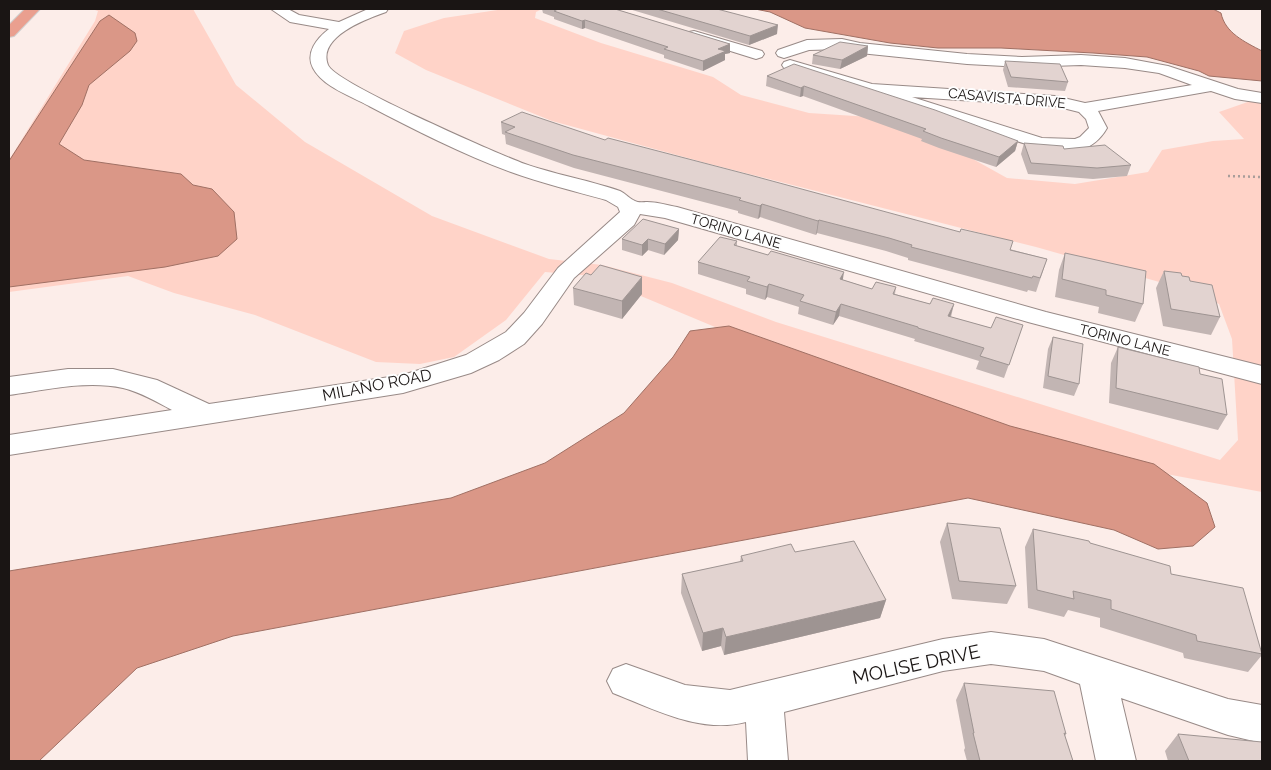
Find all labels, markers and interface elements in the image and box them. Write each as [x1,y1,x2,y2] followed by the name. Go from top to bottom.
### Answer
[948,85,1066,111] street label: CASAVISTA DRIVE
[689,210,783,252] street label: TORINO LANE
[1078,321,1172,359] street label: TORINO LANE
[321,365,433,405] street label: MILANO ROAD
[850,640,982,688] street label: MOLISE DRIVE

